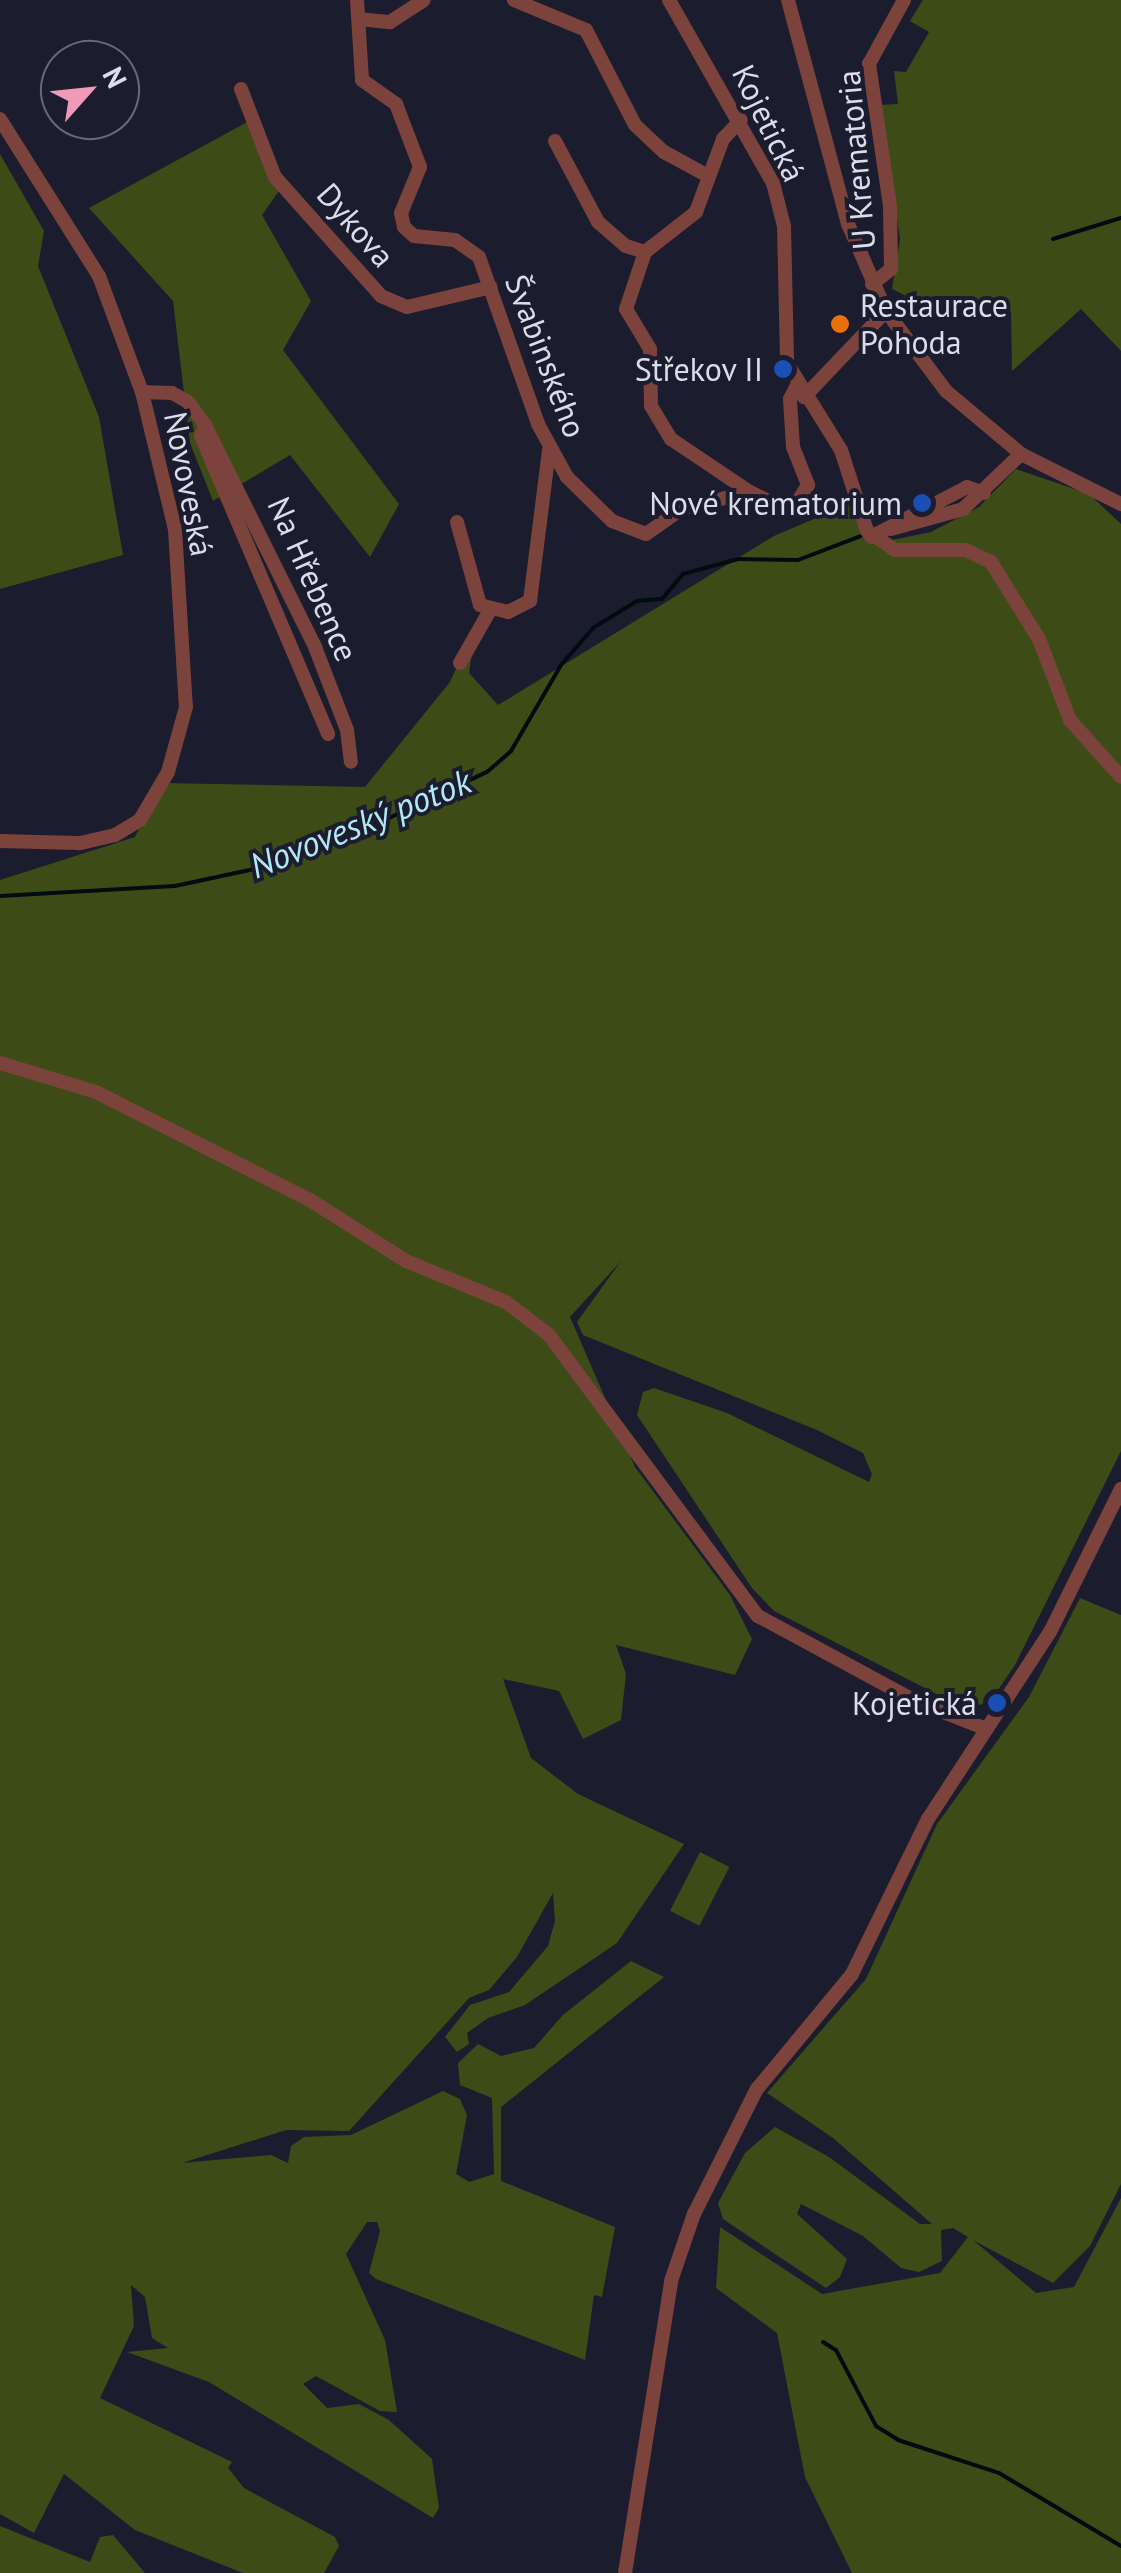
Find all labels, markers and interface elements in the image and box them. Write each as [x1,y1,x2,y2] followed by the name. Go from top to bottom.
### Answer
[40,40,140,140] north arrow
[724,58,814,188] street label: Kojetická
[95,60,136,94] text: N
[829,69,883,251] street label: U Krematoria
[309,175,403,275] street label: Dykova
[497,269,595,443] street label: Švabinského
[860,287,1008,362] place label: Restaurace Pohoda
[829,313,851,335] marker: Restaurace Pohoda
[634,350,763,388] place label: Střekov II
[772,358,794,380] marker: Střekov II
[156,409,222,559] street label: Novoveská
[649,484,902,522] place label: Nové krematorium
[260,491,366,667] street label: Na Hřebence
[911,492,933,514] marker: Nové krematorium
[243,759,477,887] water label: Novoveský potok
[852,1684,977,1722] place label: Kojetická
[986,1692,1008,1714] marker: Kojetická

